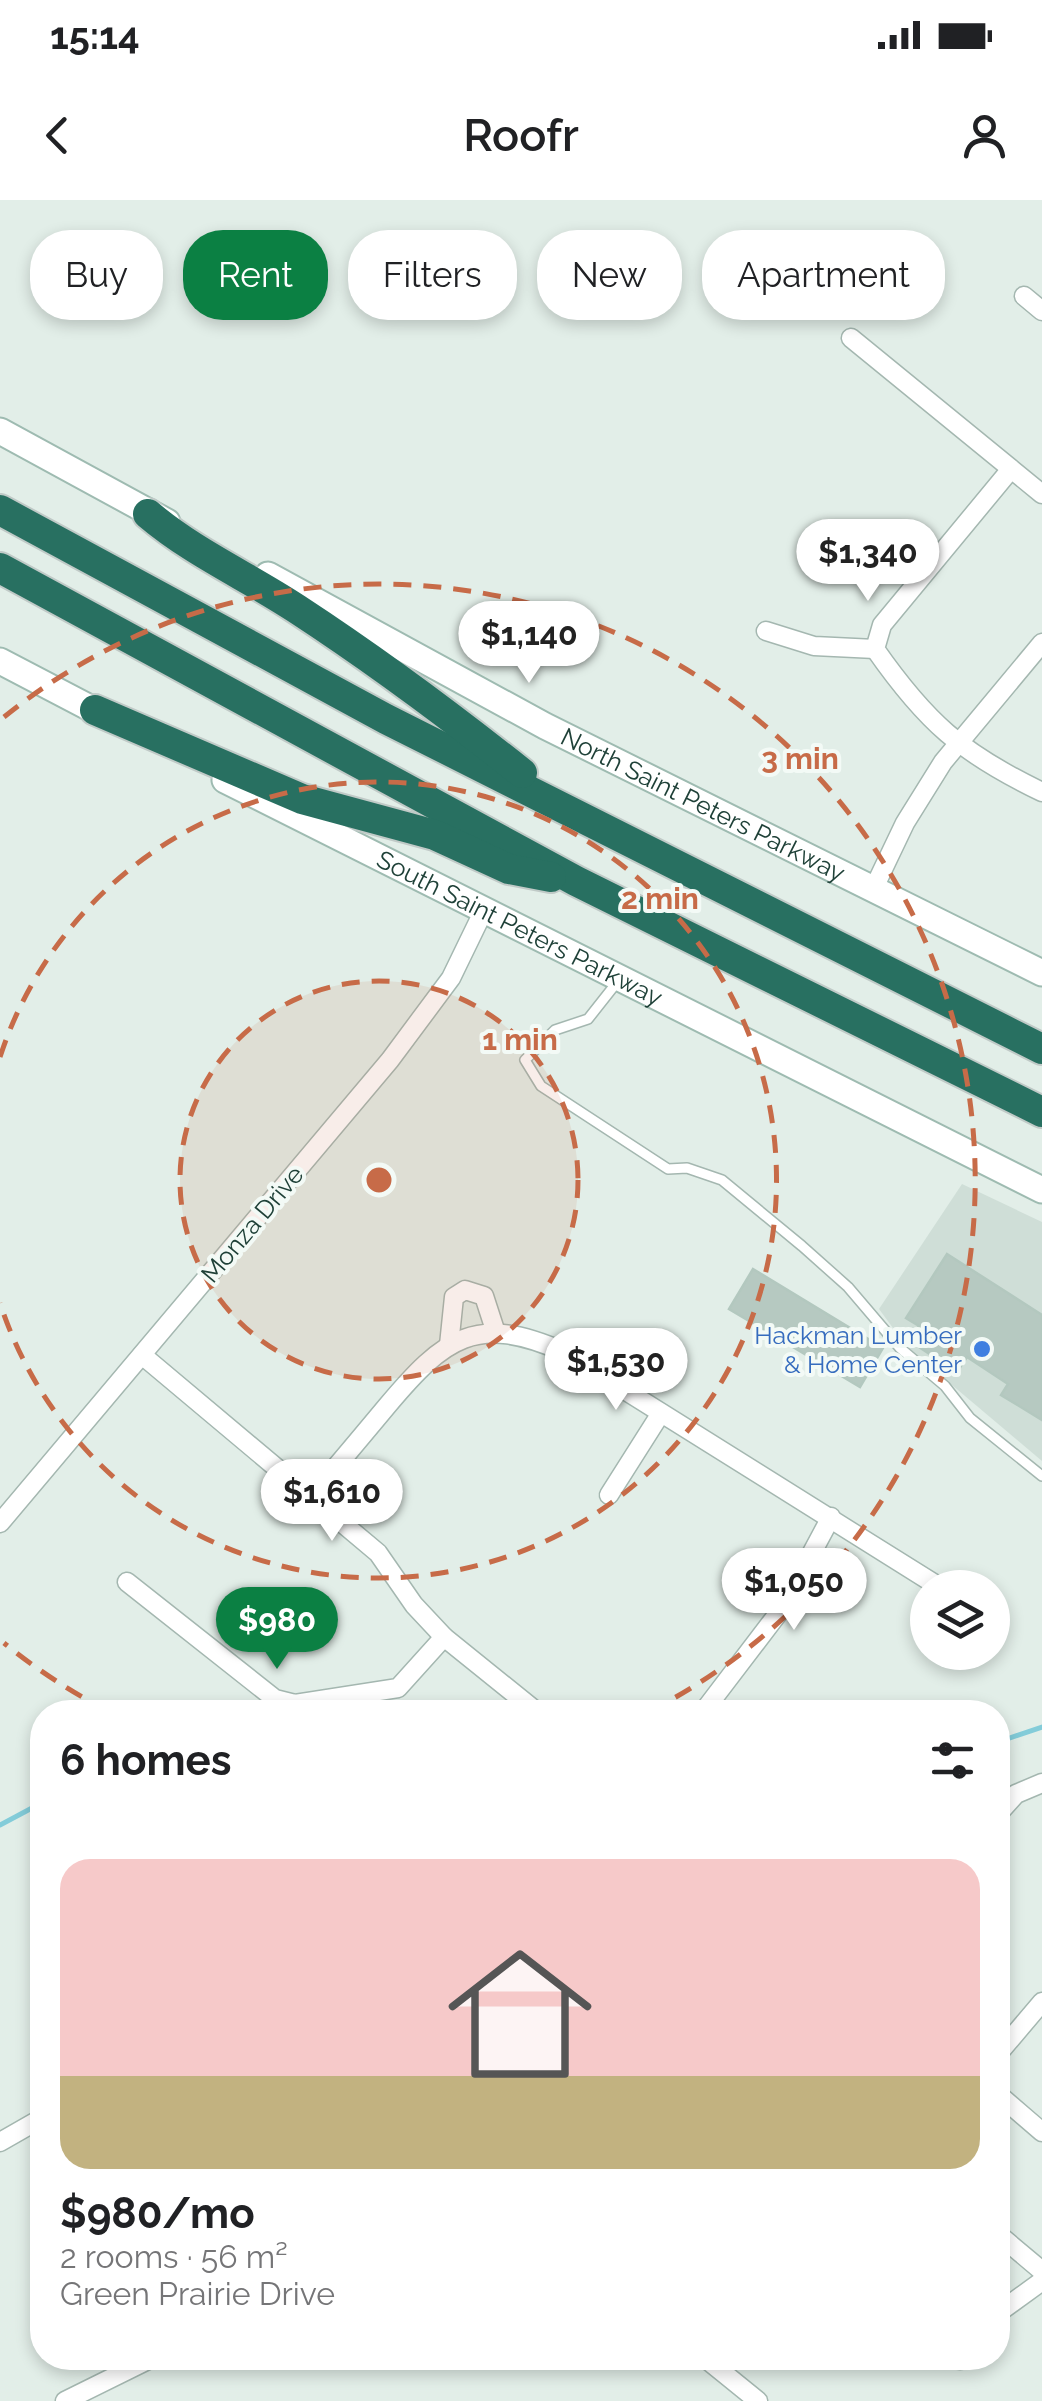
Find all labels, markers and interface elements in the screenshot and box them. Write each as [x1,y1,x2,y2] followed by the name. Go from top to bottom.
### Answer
[50,13,140,58] text: 15:14
[30,108,85,163] icon: back
[957,108,1012,163] icon: person
[463,109,579,162] text: Roofr
[30,230,163,320] chip: Buy
[183,230,328,320] chip: Rent
[348,230,517,320] chip: Filters
[537,230,682,320] chip: New
[702,230,945,320] chip: Apartment
[787,519,949,604] pin: $1,340
[818,533,918,570] text: $1,340
[448,601,610,686] pin: $1,140
[480,615,578,652] text: $1,140
[556,721,851,888] street label: North Saint Peters Parkway
[761,741,839,776] text: 3 min
[372,844,668,1012] street label: South Saint Peters Parkway
[621,881,699,916] text: 2 min
[482,1022,558,1057] text: 1 min
[195,1160,309,1288] street label: Monza Drive
[361,1162,397,1198] centre of rings
[754,1320,962,1379] place label: Hackman Lumber & Home Center
[535,1328,697,1413] pin: $1,530
[971,1338,993,1360] marker: Hackman Lumber & Home Center
[567,1342,665,1379] text: $1,530
[251,1459,413,1544] pin: $1,610
[283,1473,381,1510] text: $1,610
[713,1548,875,1633] pin: $1,050
[744,1562,844,1599] text: $1,050
[910,1570,1010,1670] map controls
[910,1570,1010,1670] button: layers
[218,1587,336,1672] pin: $980
[238,1601,316,1638] text: $980
[925,1733,980,1788] icon: filters
[60,1736,231,1785] text: 6 homes
[430,1924,610,2104] icon: home
[60,2189,255,2238] text: $980/mo
[60,2238,288,2275] text: 2 rooms · 56 m²
[60,2275,335,2312] text: Green Prairie Drive

